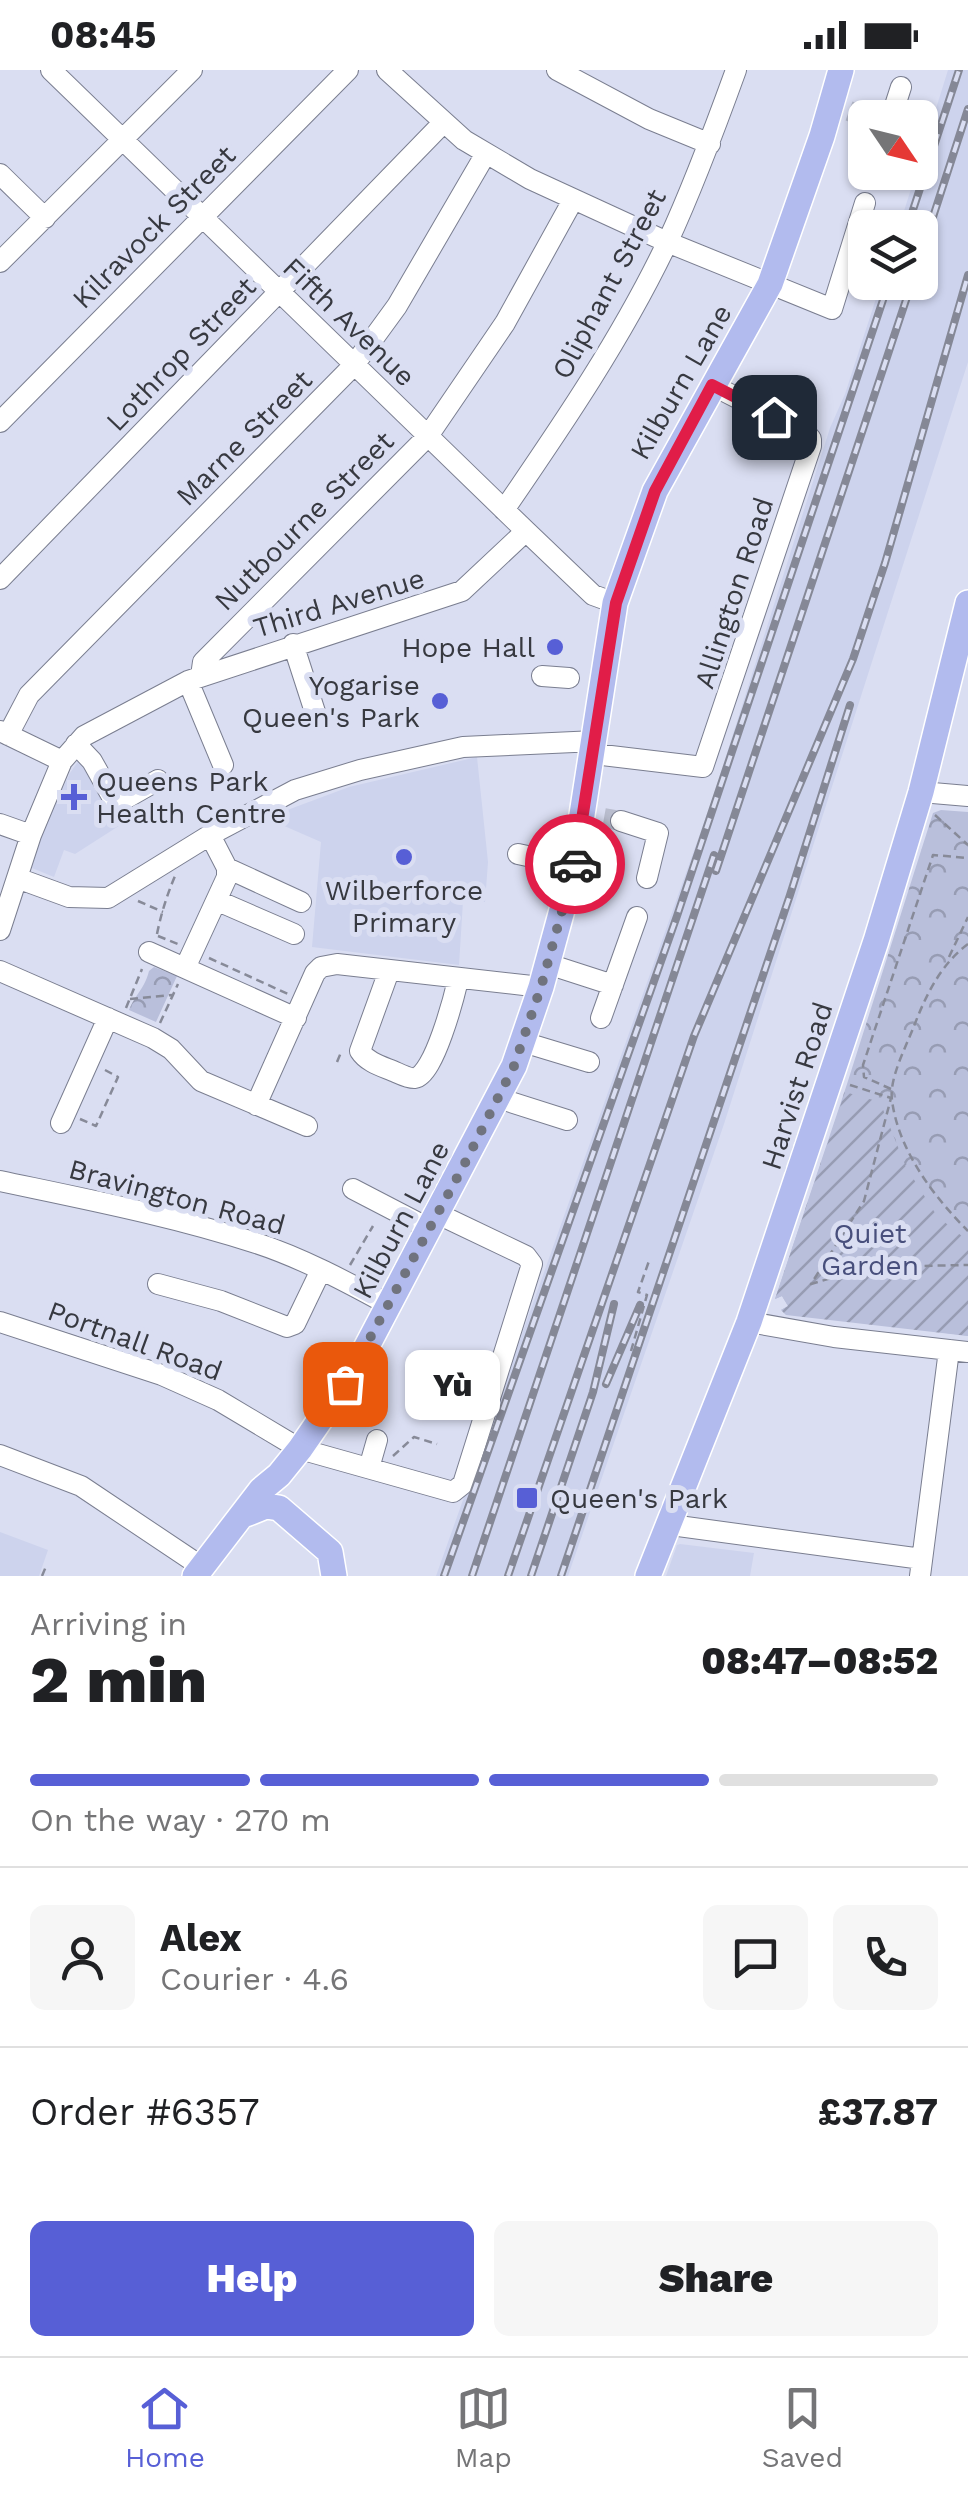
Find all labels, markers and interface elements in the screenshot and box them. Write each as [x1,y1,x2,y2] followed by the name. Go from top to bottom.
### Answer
[50,13,156,57] text: 08:45
[848,100,938,190] north arrow
[848,100,938,300] map controls
[66,138,243,315] street label: Kilravock Street
[545,183,673,385] street label: Oliphant Street
[848,210,938,300] button: layers
[276,251,422,393] street label: Fifth Avenue
[99,270,263,438] street label: Lothrop Street
[623,299,739,465] street label: Kilburn Lane
[169,363,319,513] street label: Marne Street
[732,375,817,460] pin
[747,390,802,445] icon: home
[208,424,401,617] street label: Nutbourne Street
[688,493,780,693] street label: Allington Road
[249,561,429,645] street label: Third Avenue
[401,631,535,664] place label: Hope Hall
[544,636,566,658] marker: Hope Hall
[242,669,420,734] place label: Yogarise Queen's Park
[429,690,451,712] marker: Yogarise Queen's Park
[96,765,286,830] place label: Queens Park Health Centre
[61,784,87,810] marker: Queens Park Health Centre
[525,814,625,914] courier
[548,837,603,892] icon: car
[393,846,415,868] marker: Wilberforce Primary
[325,874,483,939] place label: Wilberforce Primary
[754,998,840,1174] street label: Harvist Road
[346,1136,456,1304] street label: Kilburn Lane
[65,1152,289,1242] street label: Bravington Road
[821,1217,919,1282] park label: Quiet Garden
[43,1294,227,1388] street label: Portnall Road
[303,1342,388,1427] pin
[405,1349,500,1419] callout: Yù
[318,1357,373,1412] icon: bag
[433,1366,472,1404] text: Yù
[550,1482,728,1515] place label: Queen's Park
[514,1485,540,1511] marker: Queen's Park
[30,1605,187,1643] text: Arriving in
[701,1639,938,1683] text: 08:47–08:52
[30,1642,207,1718] text: 2 min
[30,1801,331,1839] text: On the way · 270 m
[30,1905,135,2010] button: person
[703,1905,808,2010] button: chat
[833,1905,938,2010] button: phone
[160,1916,242,1960] text: Alex
[160,1960,349,1998] text: Courier · 4.6
[30,2090,259,2134] text: Order #6357
[818,2090,938,2134] text: £37.87
[30,2221,474,2336] button: Help
[494,2221,938,2336] button: Share
[125,2381,205,2474] tab: Home
[455,2381,512,2474] tab: Map
[762,2381,843,2474] tab: Saved

